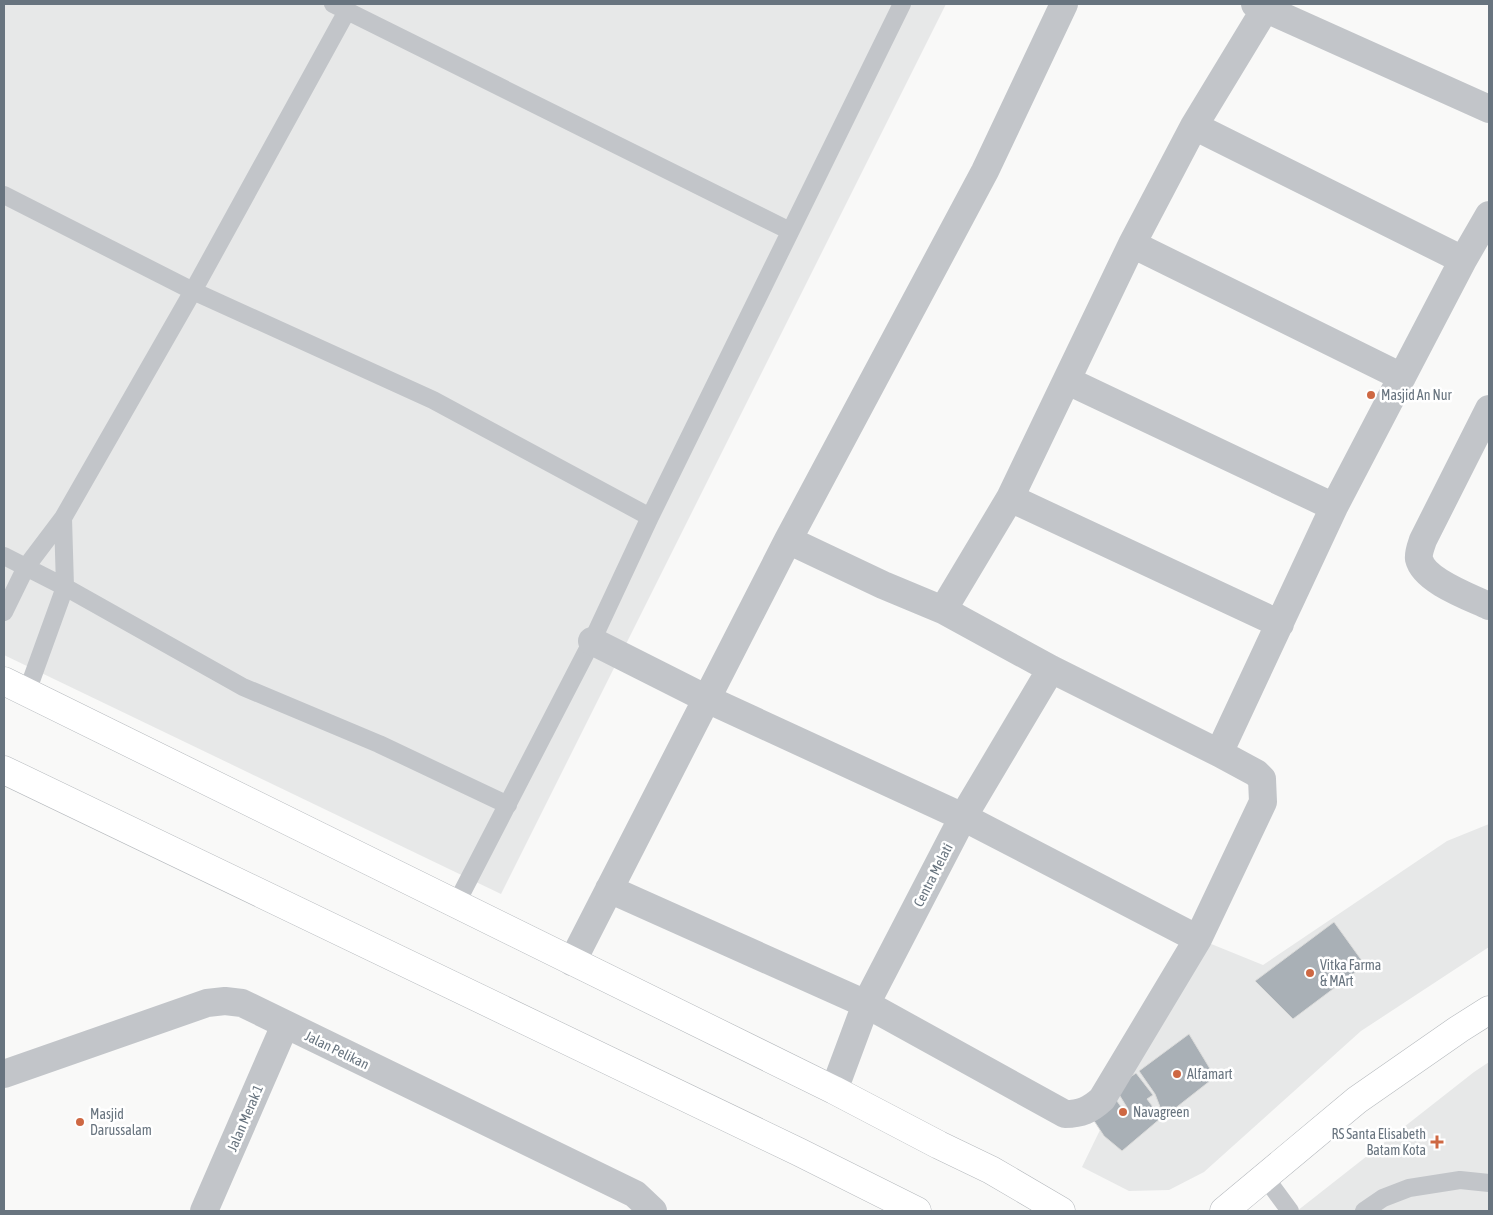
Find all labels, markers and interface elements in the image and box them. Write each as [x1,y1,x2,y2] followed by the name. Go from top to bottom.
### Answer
[1381,387,1452,403] place label: Masjid An Nur
[1365,389,1377,401] marker: Masjid An Nur
[910,841,956,909] street label: Centra Melati
[1320,957,1381,989] place label: Vitka Farma & MArt
[1304,967,1316,979] marker: Vitka Farma & MArt
[302,1028,372,1072] street label: Jalan Pelikan
[1187,1066,1233,1082] place label: Alfamart
[1171,1068,1183,1080] marker: Alfamart
[224,1082,266,1154] street label: Jalan Merak 1
[1133,1104,1190,1120] place label: Navagreen
[90,1106,152,1138] place label: Masjid Darussalam
[1117,1106,1129,1118] marker: Navagreen
[74,1116,86,1128] marker: Masjid Darussalam
[1331,1126,1426,1158] place label: RS Santa Elisabeth Batam Kota
[1430,1135,1444,1149] marker: RS Santa Elisabeth Batam Kota

